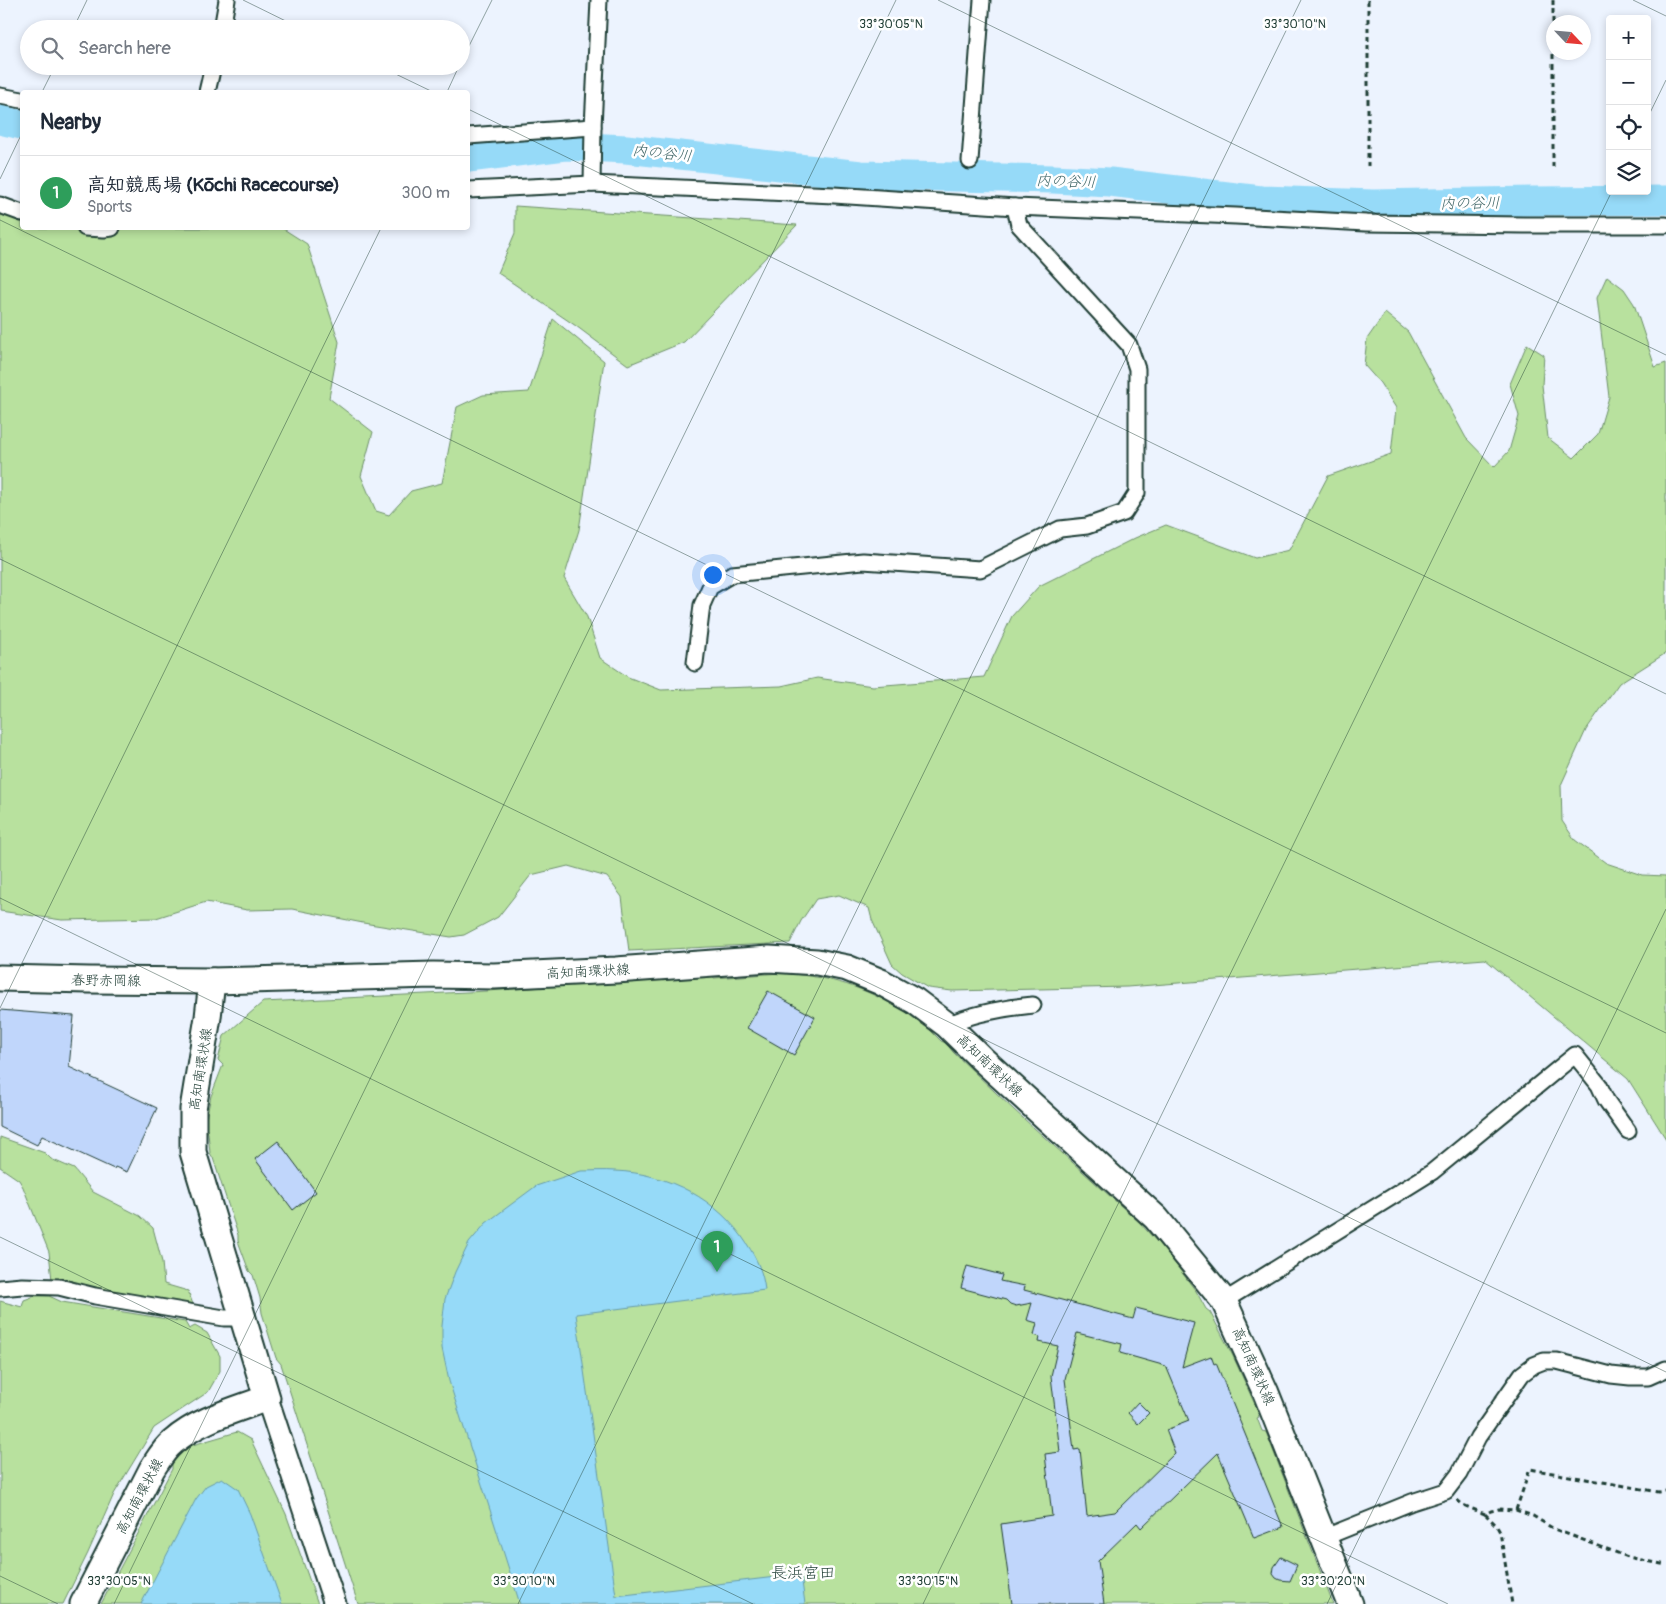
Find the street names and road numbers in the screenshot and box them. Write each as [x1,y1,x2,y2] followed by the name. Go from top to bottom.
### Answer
[546,961,630,982] street label: 高知南環状線
[71,971,141,990] street label: 春野赤岡線
[186,1026,215,1112] street label: 高知南環状線
[953,1031,1026,1100] street label: 高知南環状線
[1229,1324,1278,1408] street label: 高知南環状線
[112,1455,167,1537] street label: 高知南環状線

